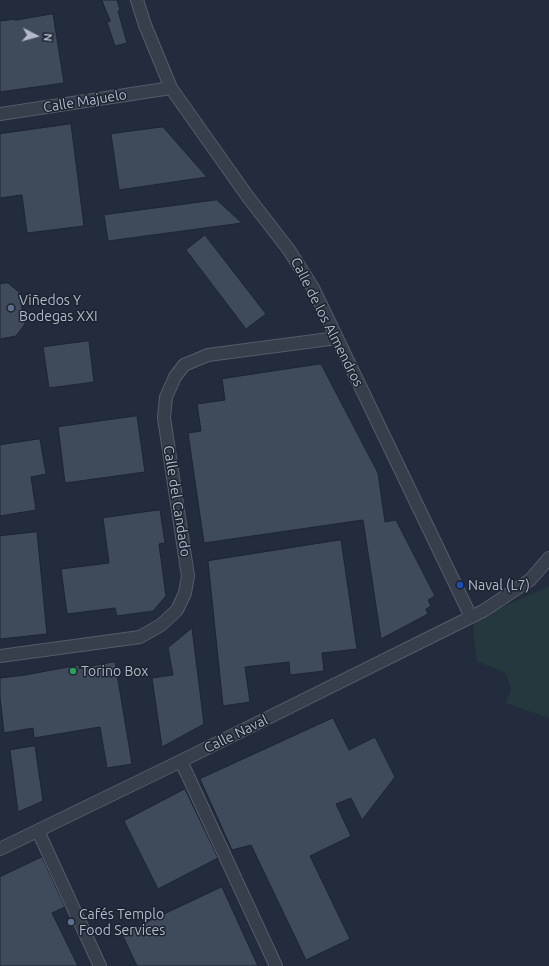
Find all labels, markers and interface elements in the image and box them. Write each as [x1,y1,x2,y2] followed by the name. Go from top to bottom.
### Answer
[16,16,56,56] north arrow
[42,33,54,42] text: N
[42,86,128,116] street label: Calle Majuelo
[287,255,367,389] street label: Calle de los Almendros
[19,292,98,324] place label: Viñedos Y Bodegas XXI
[6,303,16,313] marker: Viñedos Y Bodegas XXI
[160,444,194,558] street label: Calle del Candado
[468,577,530,593] place label: Naval (L7)
[455,580,465,590] marker: Naval (L7)
[81,663,148,679] place label: Torino Box
[68,666,78,676] marker: Torino Box
[201,711,271,757] street label: Calle Naval
[79,906,165,938] place label: Cafés Templo Food Services
[66,917,76,927] marker: Cafés Templo Food Services

